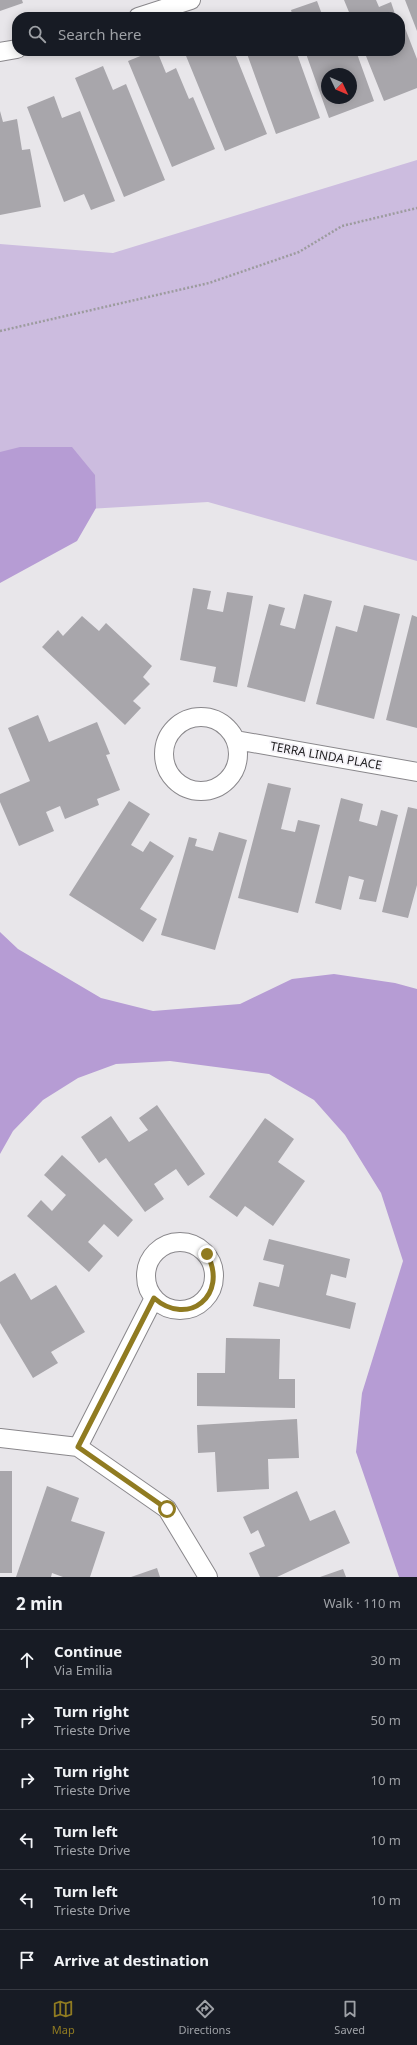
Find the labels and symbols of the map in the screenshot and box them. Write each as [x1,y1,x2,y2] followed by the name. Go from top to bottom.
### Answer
[321,68,357,104] north arrow
[269,737,383,774] street label: TERRA LINDA PLACE
[198,1245,216,1263] route end
[158,1500,176,1518] route start

